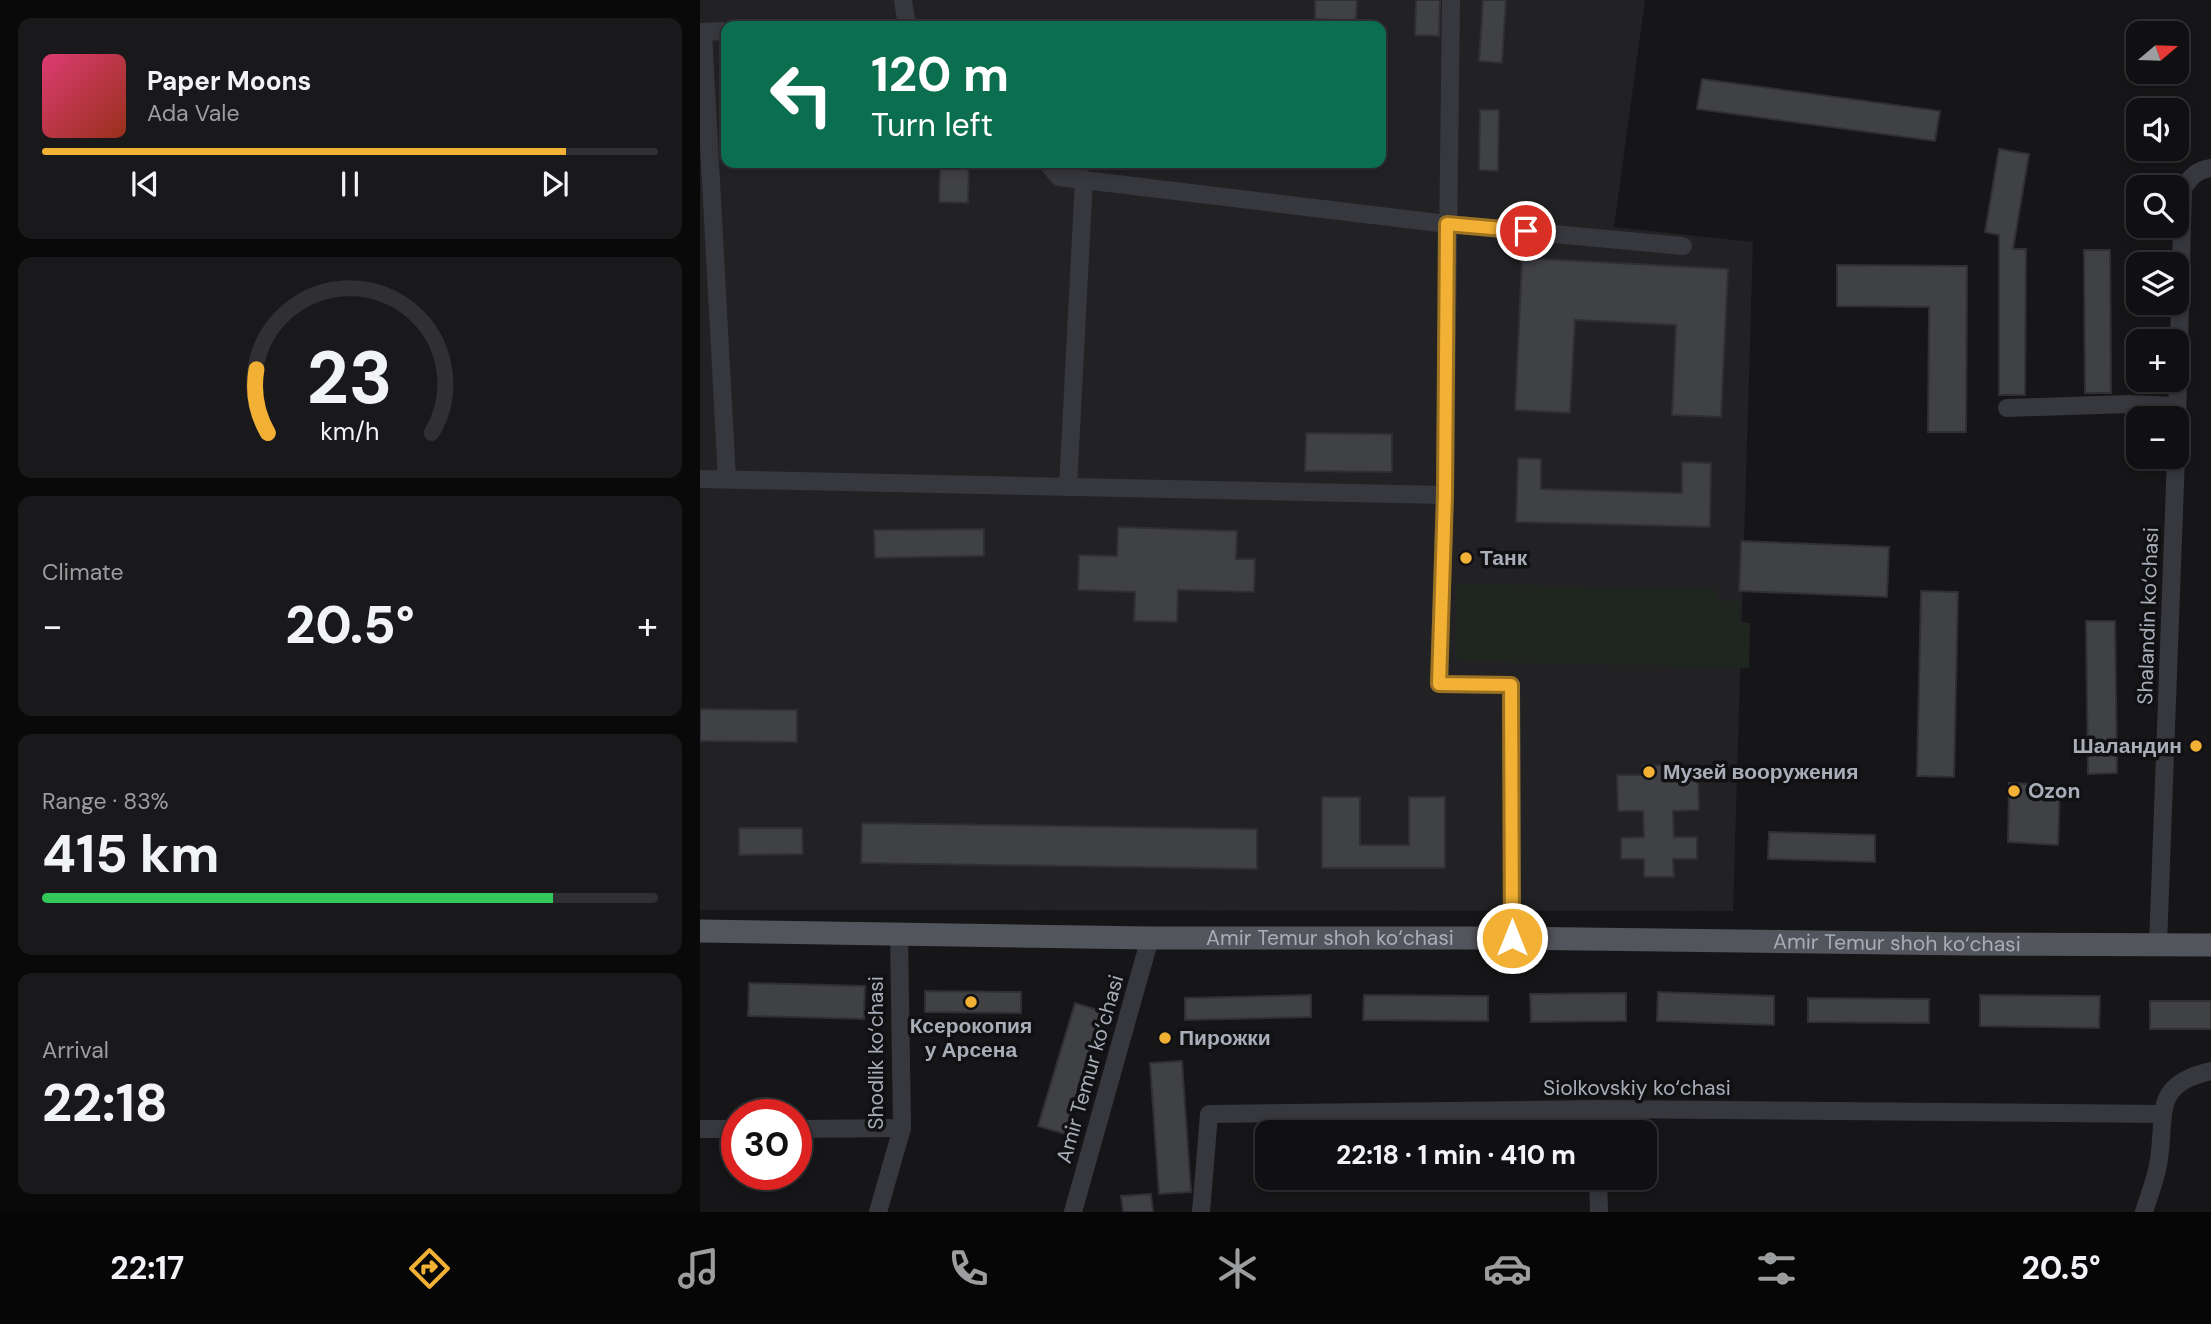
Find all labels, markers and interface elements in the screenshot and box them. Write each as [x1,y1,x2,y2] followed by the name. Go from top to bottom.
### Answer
[2126,21,2189,84] north arrow
[2126,21,2189,469] map controls
[871,42,1009,106] text: 120 m
[756,49,847,140] icon: left
[147,64,311,98] text: Paper Moons
[147,98,240,128] text: Ada Vale
[2126,98,2189,161] button: sound
[871,104,993,146] text: Turn left
[126,165,164,203] icon: previous
[331,165,369,203] icon: pause
[536,165,574,203] icon: next
[2126,175,2189,238] button: search
[1496,201,1556,261] pin
[1507,212,1545,250] icon: arrive
[2126,252,2189,315] button: layers
[2126,329,2189,392] button: +
[307,332,393,427] text: 23
[2126,406,2189,469] button: −
[320,415,380,448] text: km/h
[2131,527,2165,705] street label: Shalandin ko‘chasi
[1480,544,1528,572] place label: Танк
[1458,550,1474,566] marker: Танк
[42,557,124,587] text: Climate
[285,591,415,659] text: 20.5°
[42,601,63,651] text: −
[637,601,658,651] text: +
[2073,732,2182,760] place label: Шаландин
[2188,738,2204,754] marker: Шаландин
[1663,758,1859,786] place label: Музей вооружения
[1641,764,1657,780] marker: Музей вооружения
[2028,777,2081,805] place label: Ozon
[2006,783,2022,799] marker: Ozon
[42,786,169,816] text: Range · 83%
[42,820,219,888] text: 415 km
[1475,901,1549,975] position arrow
[1206,924,1454,952] street label: Amir Temur shoh ko‘chasi
[1773,927,2021,958] street label: Amir Temur shoh ko‘chasi
[1050,972,1130,1166] street label: Amir Temur ko‘chasi
[862,976,890,1130] street label: Shodlik ko‘chasi
[963,994,979,1010] marker: Ксерокопия у Арсена
[910,1012,1032,1064] place label: Ксерокопия у Арсена
[1179,1024,1271,1052] place label: Пирожки
[1157,1030,1173,1046] marker: Пирожки
[42,1035,109,1065] text: Arrival
[42,1069,168,1137] text: 22:18
[1543,1074,1731,1102] street label: Siolkovskiy ko‘chasi
[721,1099,812,1190] speed limit sign: 30
[1336,1138,1576,1172] text: 22:18 · 1 min · 410 m
[405,1244,454,1293] icon: directions
[674,1244,723,1293] icon: music
[944,1244,993,1293] icon: phone
[1213,1244,1262,1293] icon: climate
[1483,1244,1532,1293] icon: car
[1752,1244,1801,1293] icon: filters
[110,1247,184,1289] text: 22:17
[2022,1247,2101,1289] text: 20.5°

